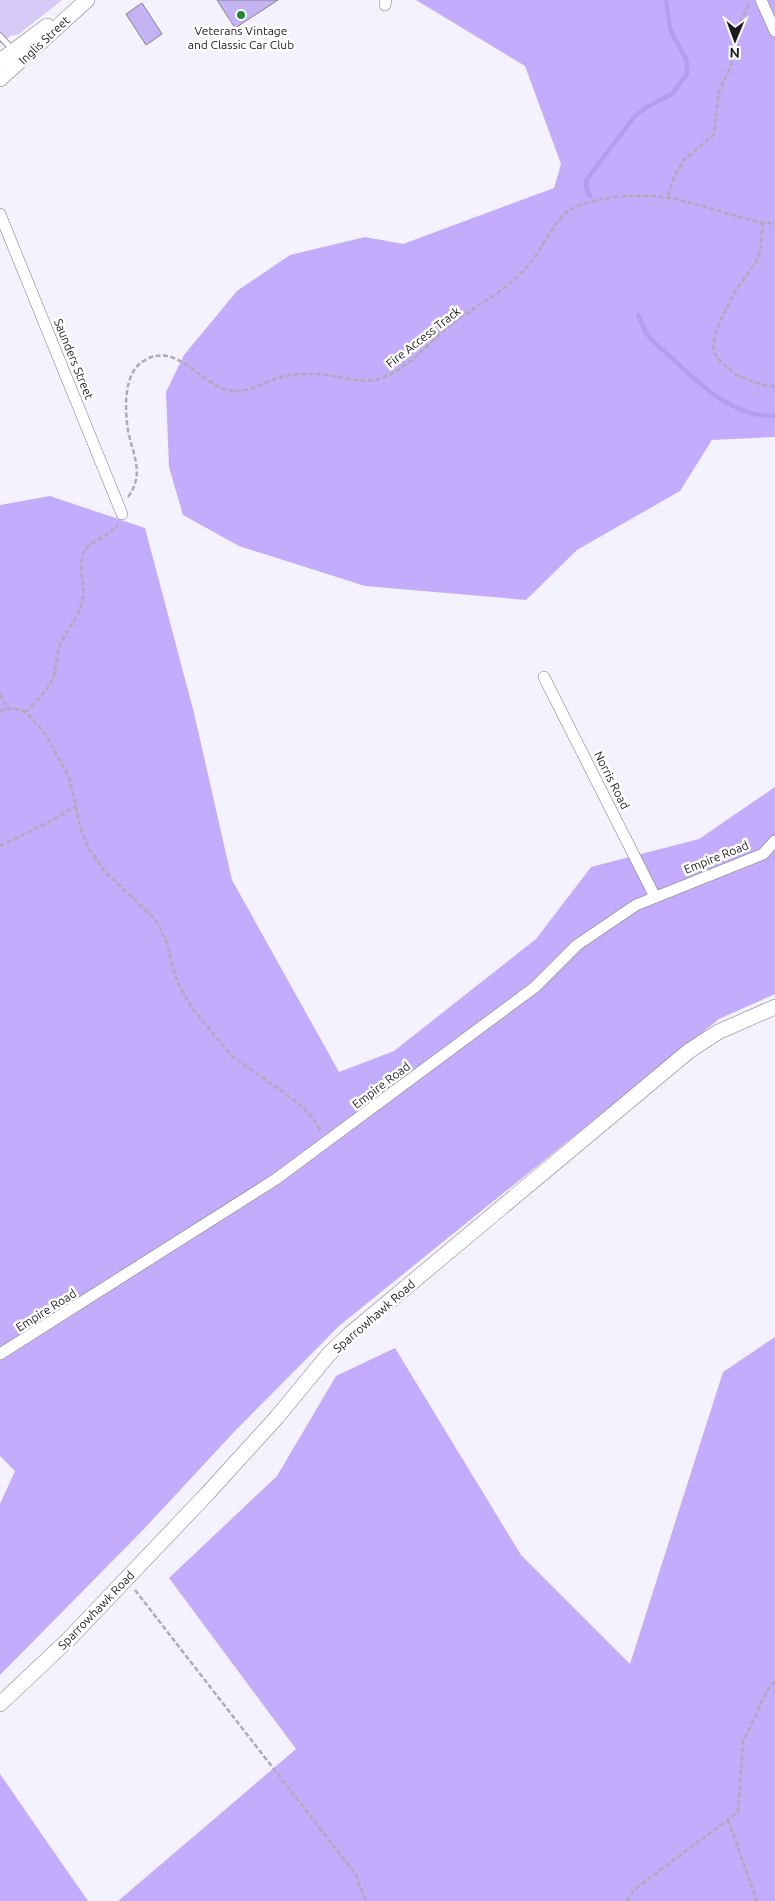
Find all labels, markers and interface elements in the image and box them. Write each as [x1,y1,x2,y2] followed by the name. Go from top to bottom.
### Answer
[235,9,247,21] marker: Veterans Vintage and Classic Car Club
[16,13,72,67] street label: Inglis Street
[710,15,760,65] north arrow
[188,24,294,51] place label: Veterans Vintage and Classic Car Club
[729,45,740,61] text: N
[383,304,463,370] street label: Fire Access Track
[52,317,96,401] street label: Saunders Street
[592,749,632,811] street label: Norris Road
[682,838,750,876] street label: Empire Road
[350,1059,412,1111] street label: Empire Road
[331,1277,417,1355] street label: Sparrowhawk Road
[13,1286,79,1334] street label: Empire Road
[55,1568,137,1652] street label: Sparrowhawk Road

